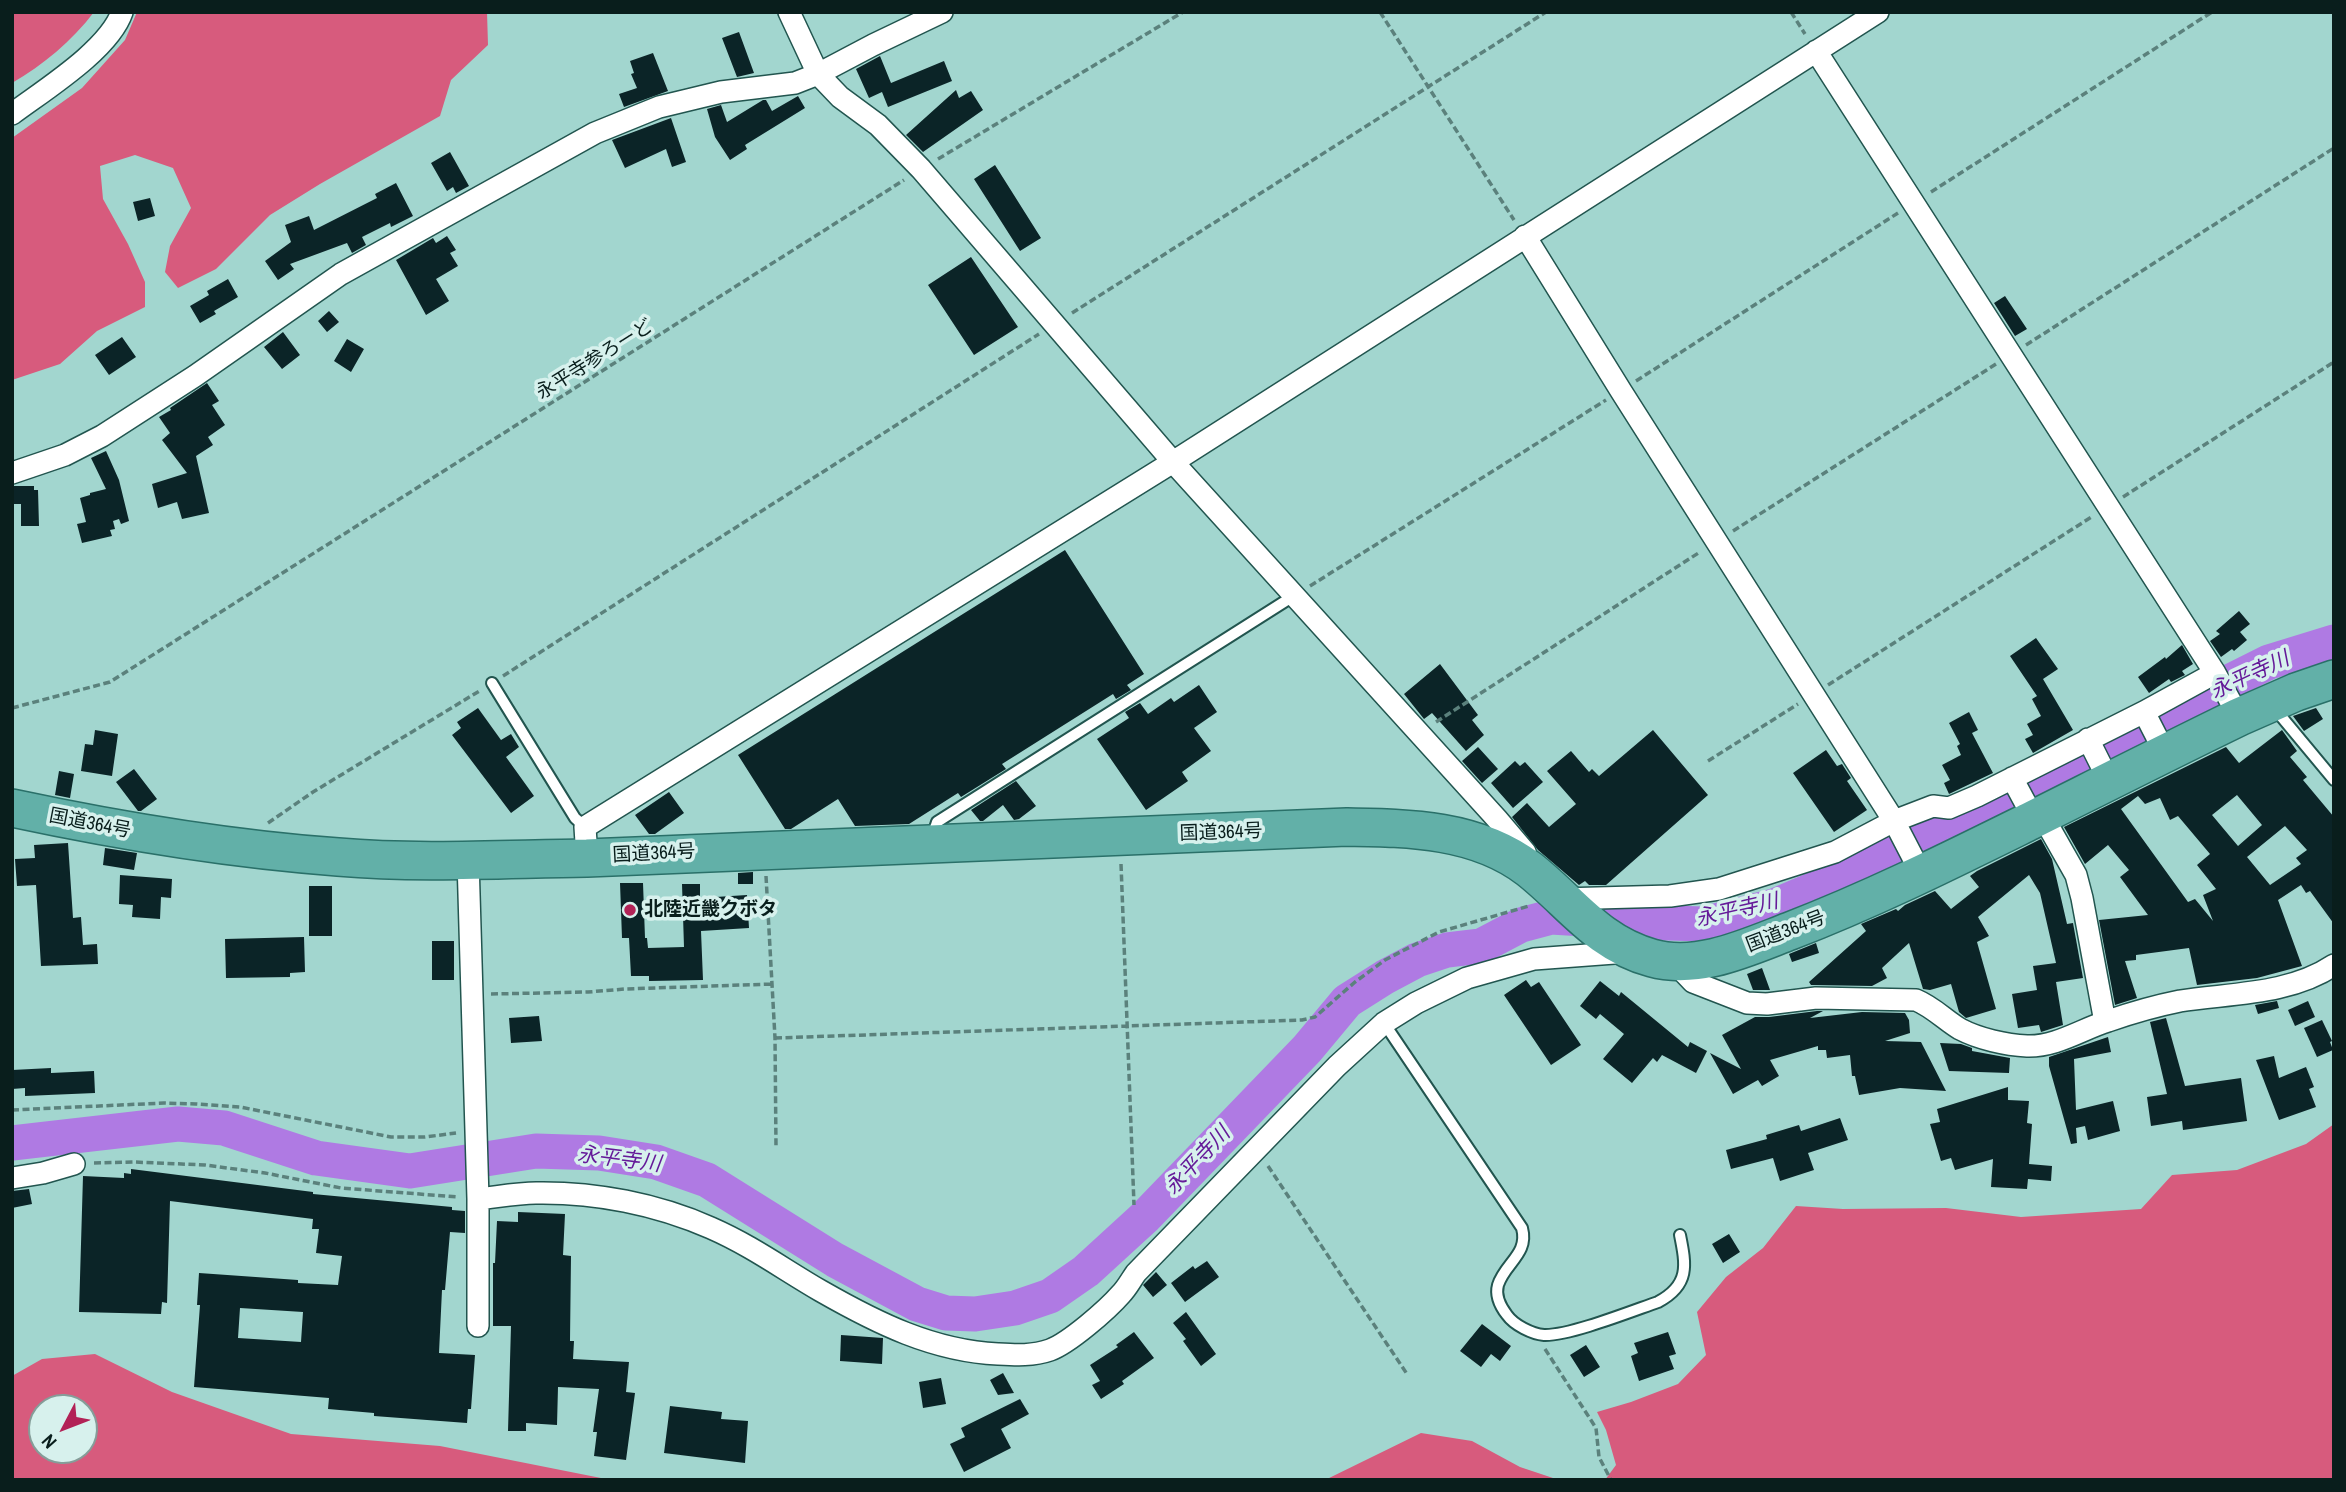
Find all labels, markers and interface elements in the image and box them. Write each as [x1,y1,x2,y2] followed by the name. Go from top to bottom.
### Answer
[533,315,657,405] street label: 永平寺参ろーど
[2207,647,2293,705] water label: 永平寺川
[47,805,133,843] street label: 国道364号
[1179,820,1263,846] street label: 国道364号
[612,840,696,868] street label: 国道364号
[1693,889,1781,933] water label: 永平寺川
[644,899,777,921] place label: 北陸近畿クボタ
[622,902,638,918] marker: 北陸近畿クボタ
[1743,906,1829,958] street label: 国道364号
[1160,1122,1236,1200] water label: 永平寺川
[576,1142,662,1178] water label: 永平寺川
[28,1394,98,1464] north arrow
[35,1429,62,1455] text: N

